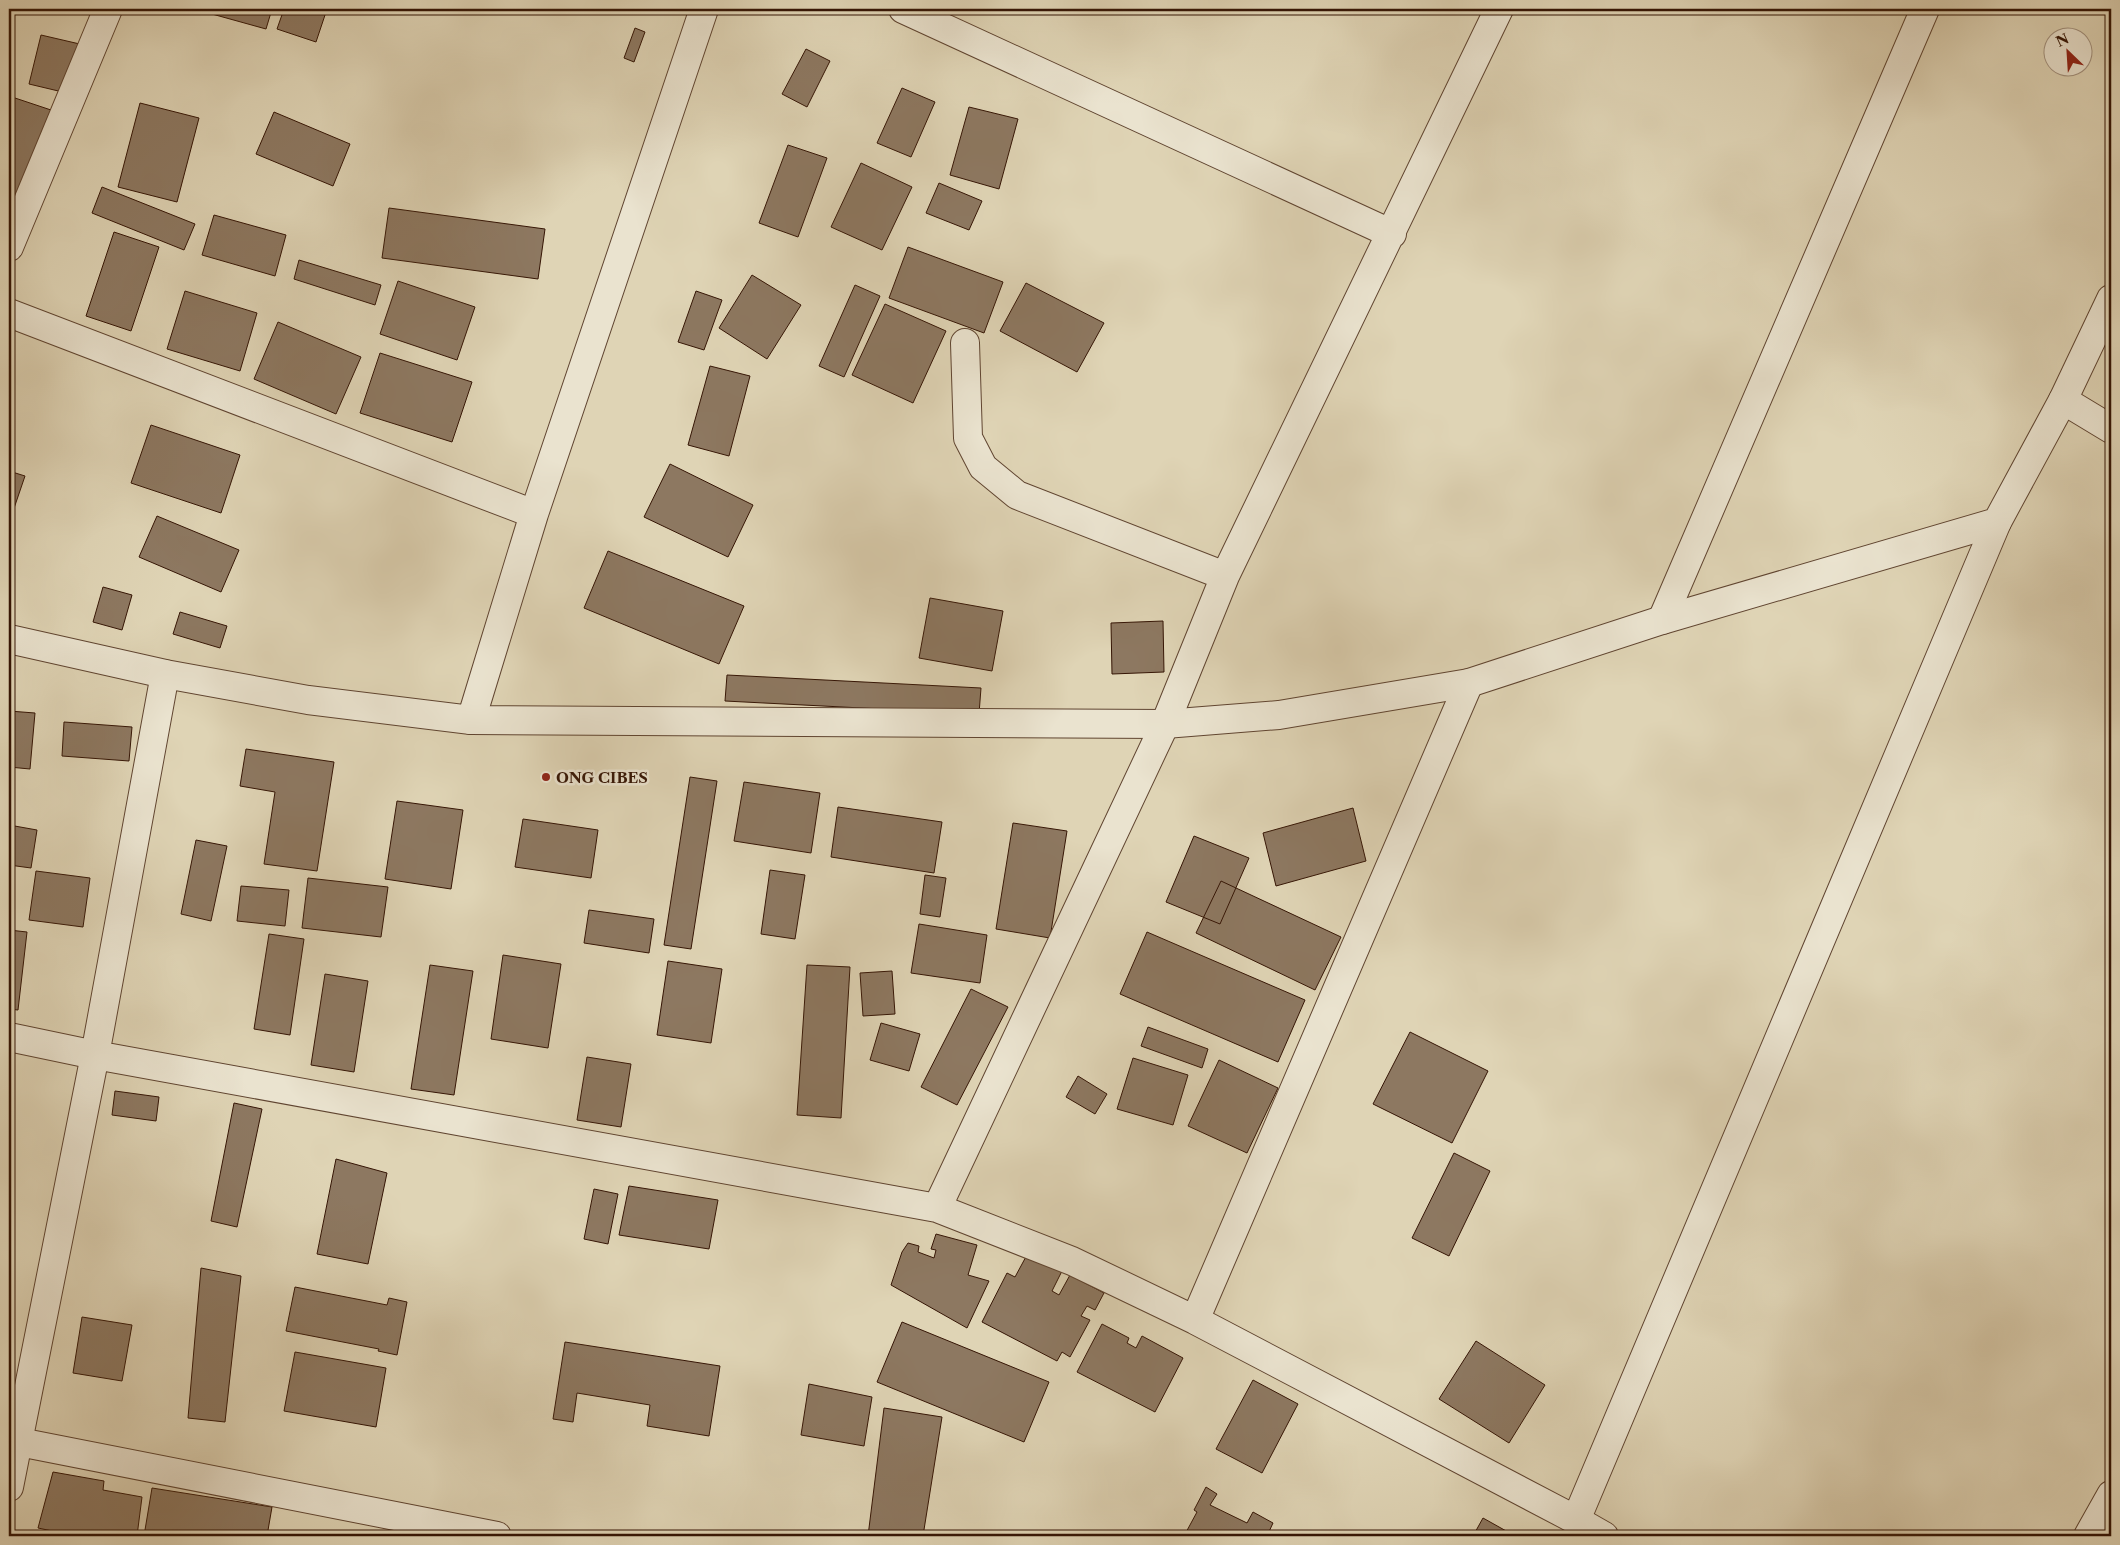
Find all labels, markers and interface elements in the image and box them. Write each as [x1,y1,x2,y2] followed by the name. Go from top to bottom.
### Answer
[2042,28,2092,78] north arrow
[2053,29,2072,51] text: N
[556,768,648,787] place label: ONG CIBES
[540,771,552,783] marker: ONG CIBES

